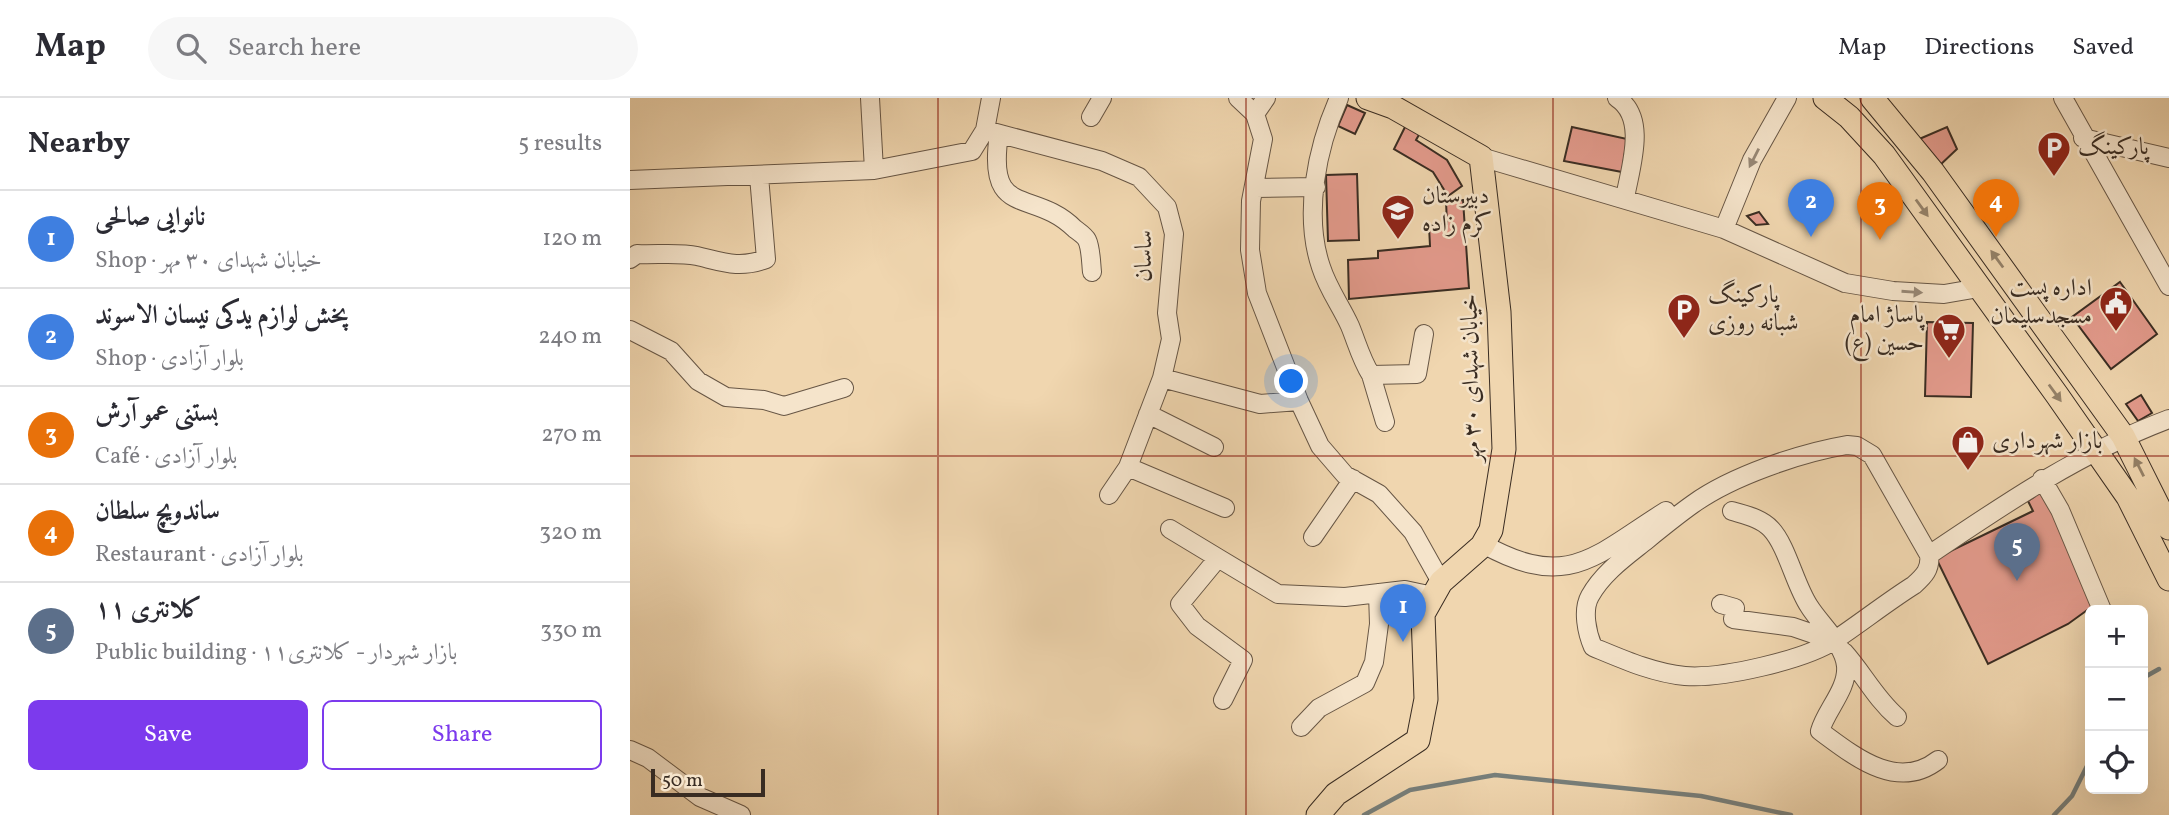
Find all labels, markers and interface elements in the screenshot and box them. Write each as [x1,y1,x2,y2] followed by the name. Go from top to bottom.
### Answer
[148,17,638,80] search box
[35,25,106,71] text: Map
[172,29,210,67] icon: search
[228,30,361,66] text: Search here
[1838,31,1886,65] text: Map
[1924,31,2034,65] text: Directions
[2072,31,2134,65] text: Saved
[28,123,130,165] text: Nearby
[518,128,602,160] text: 5 results
[2035,129,2073,178] parking icon: پارکینگ
[2078,131,2150,165] place label: پارکینگ
[1749,148,1760,168] one-way arrow
[1788,179,1834,237] pin: 2
[1973,179,2019,237] pin: 4
[1422,180,1492,244] place label: دبیرستان کرم زاده
[1857,182,1903,240] pin: 3
[1379,192,1417,241] school or university icon: دبیرستان کرم زاده
[1915,199,1929,217] one-way arrow
[95,200,205,236] text: نانوایی صالحی
[46,223,56,255] text: 1
[542,223,602,255] text: 120 m
[1128,230,1162,282] street label: ساسان
[95,245,322,277] text: Shop · خیابان شهدای ۳۰ مهر
[1990,250,2004,268] one-way arrow
[1990,272,2092,334] place label: اداره پست مسجدسلیمان
[1708,279,1799,341] place label: پارکینگ شبانه روزی
[2097,284,2135,333] public building icon: اداره پست مسجدسلیمان
[1901,287,1923,298] one-way arrow
[1665,291,1703,340] parking icon: پارکینگ شبانه روزی
[1454,294,1491,465] street label: خیابان شهدای ۳۰ مهر
[95,298,349,334] text: پخش لوازم یدکی نیسان الاسوند
[1845,299,1925,362] place label: پاساژ امام حسین (ع)
[1930,311,1968,360] supermarket icon: پاساژ امام حسین (ع)
[45,321,57,353] text: 2
[538,321,602,353] text: 240 m
[95,343,244,375] text: Shop · بلوار آزادی
[1274,364,1308,398] your location
[2048,384,2062,402] one-way arrow
[95,396,218,432] text: بستنی عمو آرش
[45,419,57,451] text: 3
[541,419,602,451] text: 270 m
[1949,423,1987,472] shop icon: بازار شهرداری
[1992,425,2103,459] place label: بازار شهرداری
[95,441,237,473] text: Café · بلوار آزادی
[2133,457,2145,477] one-way arrow
[95,494,220,530] text: ساندویچ سلطان
[44,517,58,549] text: 4
[539,517,602,549] text: 320 m
[1994,523,2040,581] pin: 5
[95,539,304,571] text: Restaurant · بلوار آزادی
[1380,584,1426,642] pin: 1
[95,592,202,628] text: کلانتری ۱۱
[2085,605,2148,794] map controls
[2085,605,2148,668] button: +
[45,615,57,647] text: 5
[540,615,602,647] text: 330 m
[95,637,457,669] text: Public building · بازار شهردار - کلانتری۱۱
[2085,668,2148,731] button: −
[28,700,308,770] button: Save
[322,700,602,770] button: Share
[2085,731,2148,794] button: locate
[651,766,765,798] scale bar
[662,768,703,794] text: 50 m

